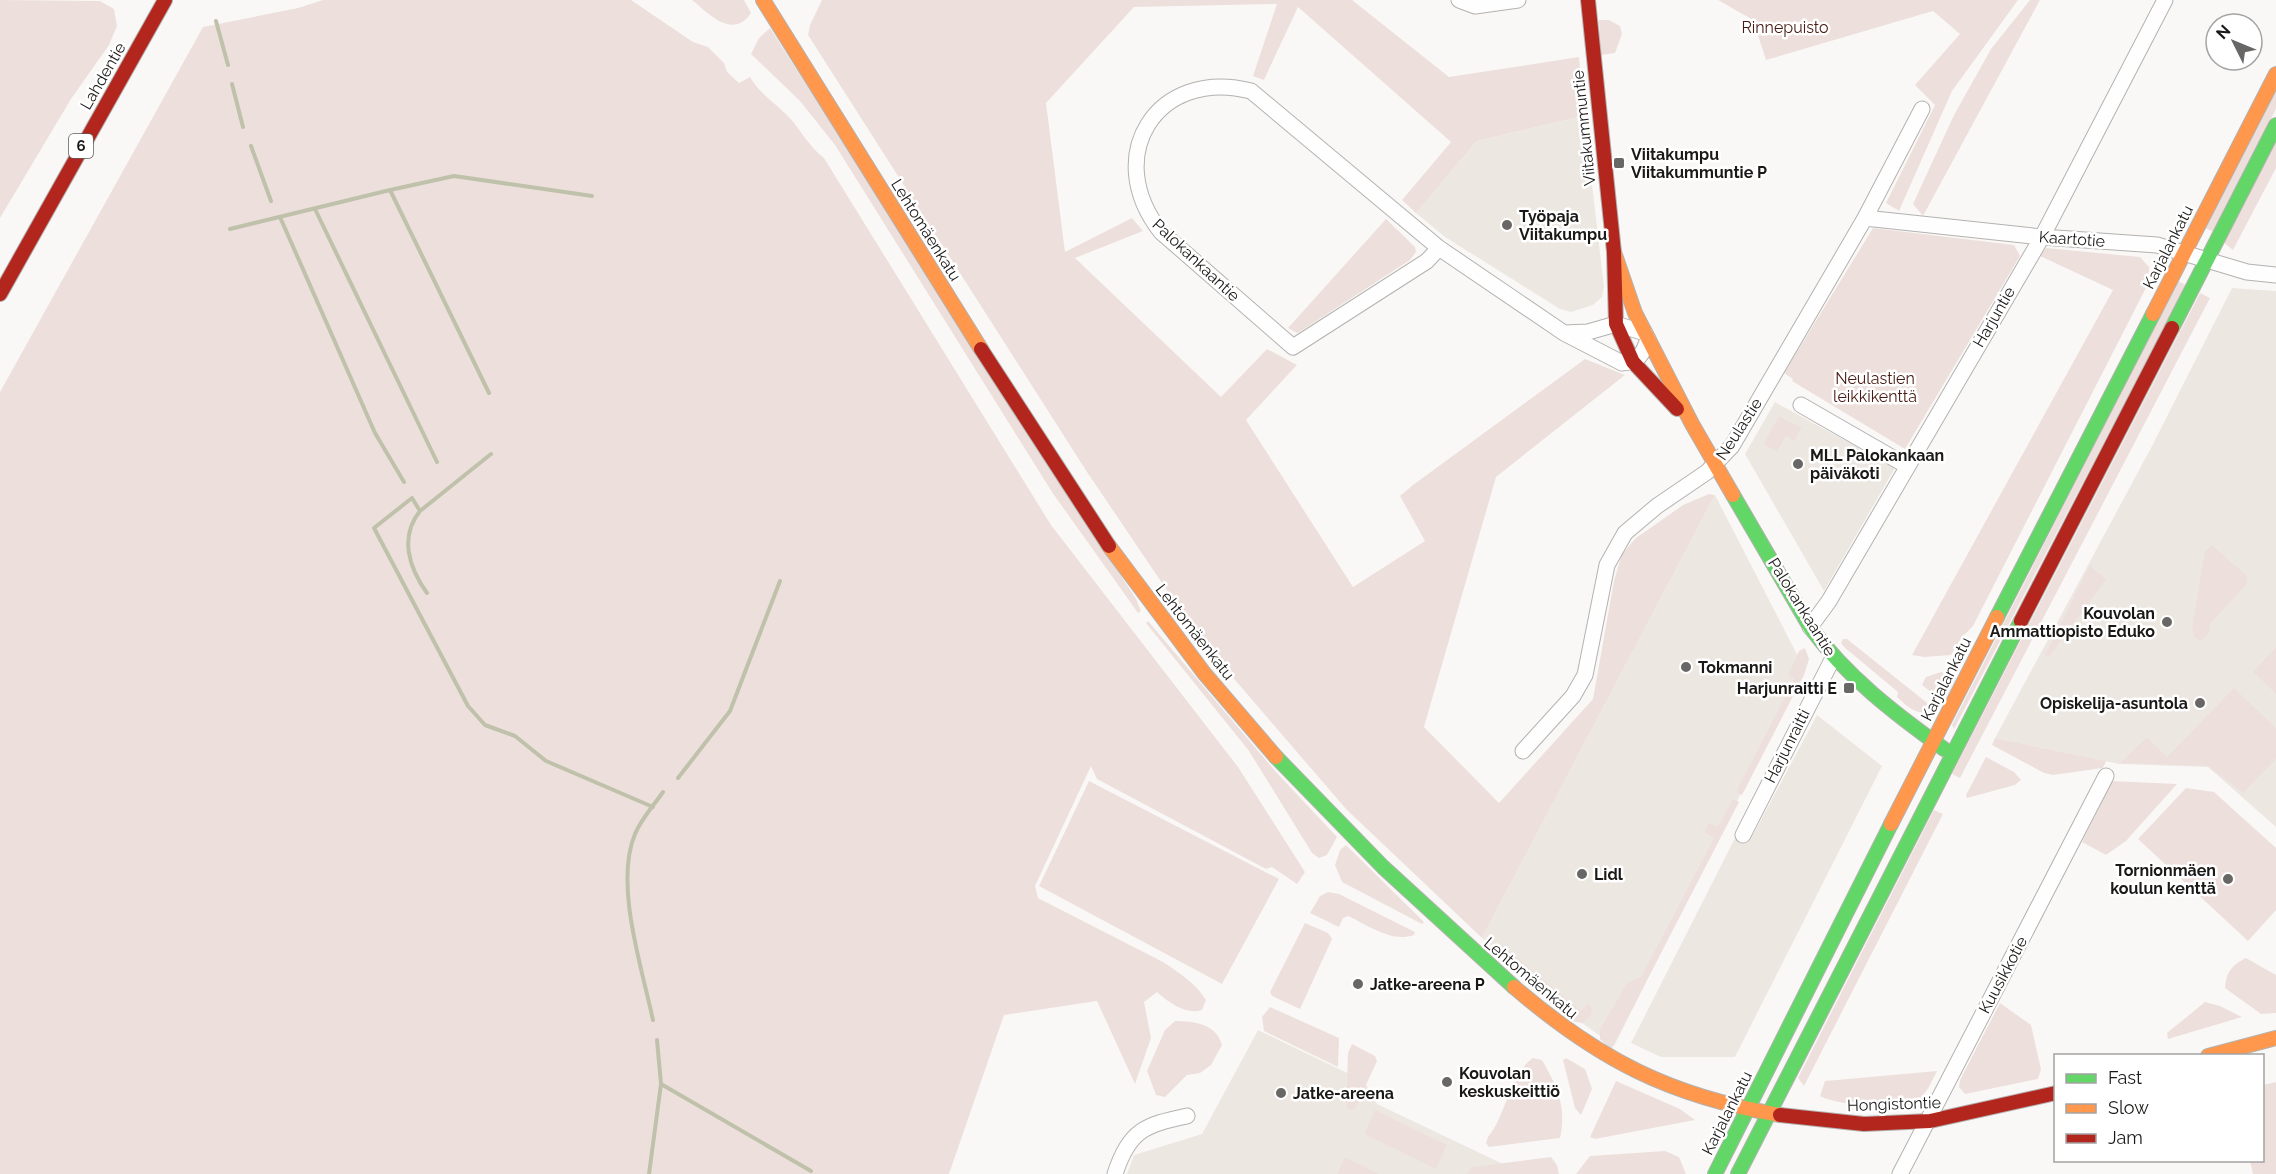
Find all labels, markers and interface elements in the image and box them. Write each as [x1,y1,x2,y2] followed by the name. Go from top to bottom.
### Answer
[2204,12,2264,72] north arrow
[1741,18,1829,37] park label: Rinnepuisto
[2212,21,2235,43] text: N
[76,39,130,113] street label: Lahdentie
[1568,69,1600,187] street label: Viitakummuntie
[69,134,93,158] road number: 6
[1631,145,1767,182] place label: Viitakumpu Viitakummuntie P
[1612,156,1626,170] marker: Viitakumpu Viitakummuntie P
[887,176,965,284] street label: Lehtomäenkatu
[2139,202,2197,292] street label: Karjalankatu
[1519,207,1607,244] place label: Työpaja Viitakumpu
[1148,215,1244,305] street label: Palokankaantie
[1500,218,1514,232] marker: Työpaja Viitakumpu
[2038,227,2106,251] street label: Kaartotie
[1969,283,2019,351] street label: Harjuntie
[1833,369,1917,406] park label: Neulastien leikkikenttä
[1712,394,1766,464] street label: Neulastie
[1810,446,1944,483] place label: MLL Palokankaan päiväkoti
[1791,457,1805,471] marker: MLL Palokankaan päiväkoti
[1764,554,1840,660] street label: Palokankaantie
[1152,580,1238,684] street label: Lehtomäenkatu
[1990,604,2155,641] place label: Kouvolan Ammattiopisto Eduko
[2160,615,2174,629] marker: Kouvolan Ammattiopisto Eduko
[1917,634,1975,724] street label: Karjalankatu
[1698,658,1772,677] place label: Tokmanni
[1679,660,1693,674] marker: Tokmanni
[1737,679,1837,698] place label: Harjunraitti E
[1842,681,1856,695] marker: Harjunraitti E
[2040,694,2188,713] place label: Opiskelija-asuntola
[2193,696,2207,710] marker: Opiskelija-asuntola
[1760,706,1814,786] street label: Harjunraitti
[2110,861,2216,898] place label: Tornionmäen koulun kenttä
[1594,865,1624,884] place label: Lidl
[1575,867,1589,881] marker: Lidl
[2221,872,2235,886] marker: Tornionmäen koulun kenttä
[1480,933,1582,1023] street label: Lehtomäenkatu
[1975,933,2031,1017] street label: Kuusikkotie
[1370,975,1485,994] place label: Jatke-areena P
[1351,977,1365,991] marker: Jatke-areena P
[2054,1054,2264,1162] legend
[1459,1064,1560,1101] place label: Kouvolan keskuskeittiö
[2108,1067,2142,1088] text: Fast
[1698,1068,1756,1158] street label: Karjalankatu
[1440,1075,1454,1089] marker: Kouvolan keskuskeittiö
[1293,1084,1394,1103] place label: Jatke-areena
[1274,1086,1288,1100] marker: Jatke-areena
[1847,1093,1941,1115] street label: Hongistontie
[2108,1097,2149,1118] text: Slow
[2108,1127,2143,1148] text: Jam

